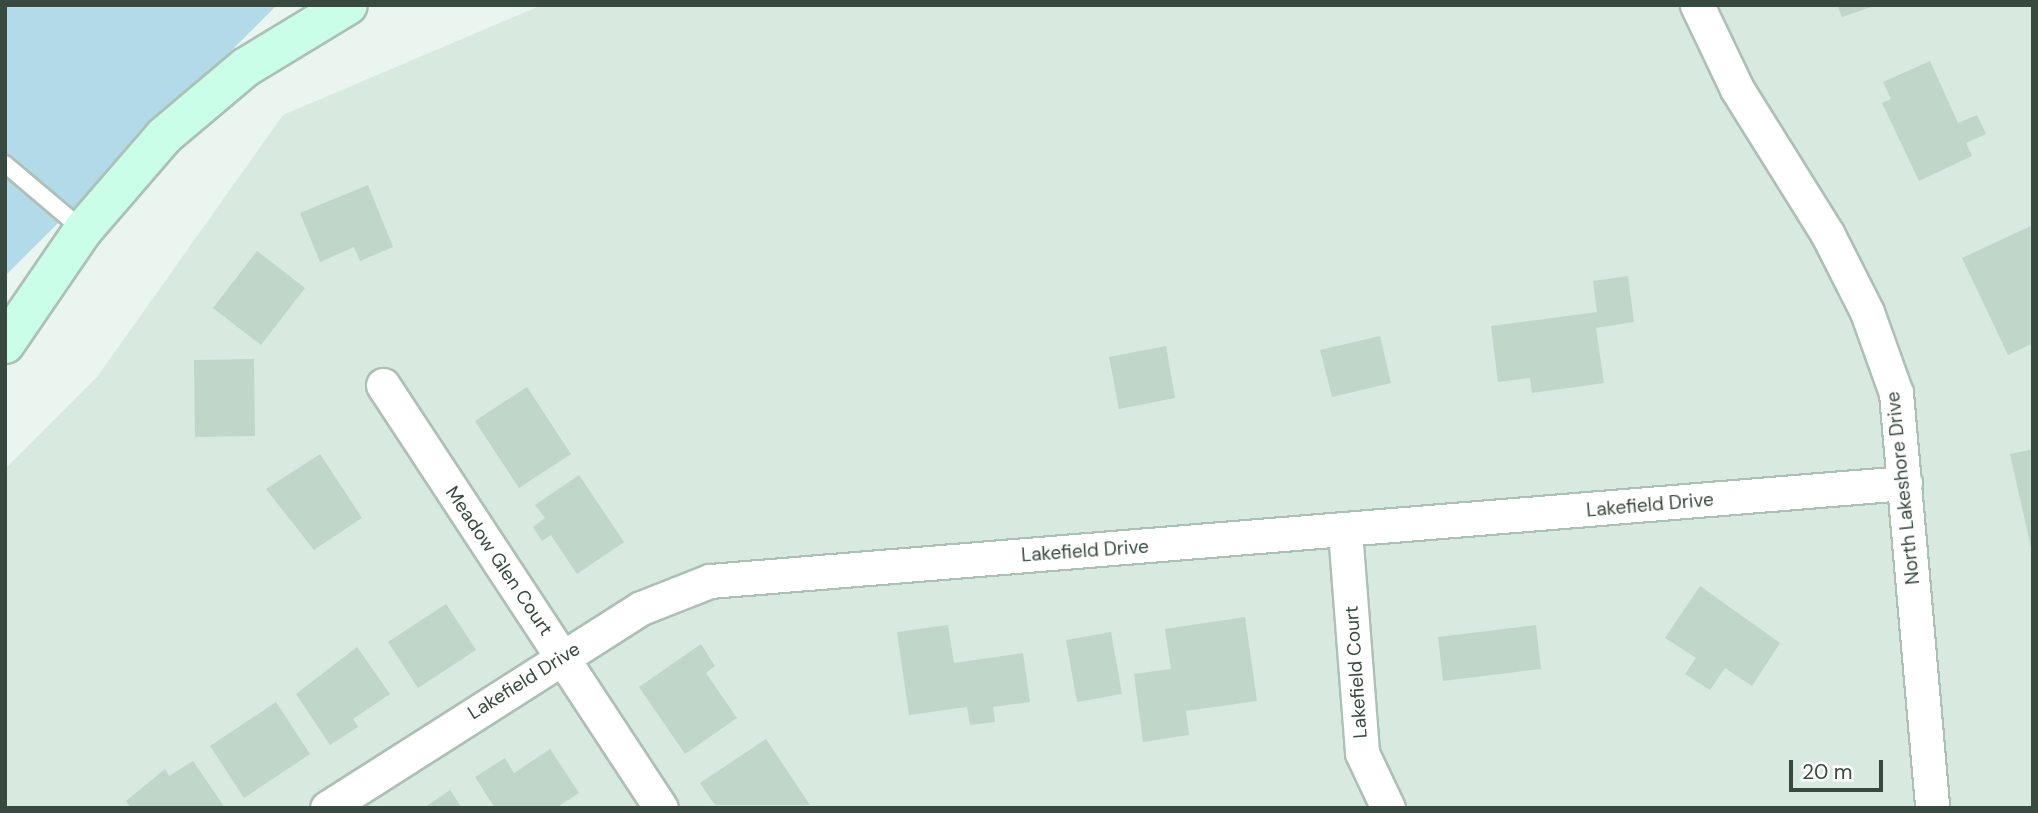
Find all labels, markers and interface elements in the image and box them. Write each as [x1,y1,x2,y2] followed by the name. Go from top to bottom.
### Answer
[1882,390,1924,586] street label: North Lakeshore Drive
[441,482,557,640] street label: Meadow Glen Court
[1585,488,1715,522] street label: Lakefield Drive
[1021,535,1149,567] street label: Lakefield Drive
[1340,605,1372,739] street label: Lakefield Court
[464,637,584,725] street label: Lakefield Drive
[1793,746,1888,790] scale bar
[1802,758,1853,786] text: 20 m

